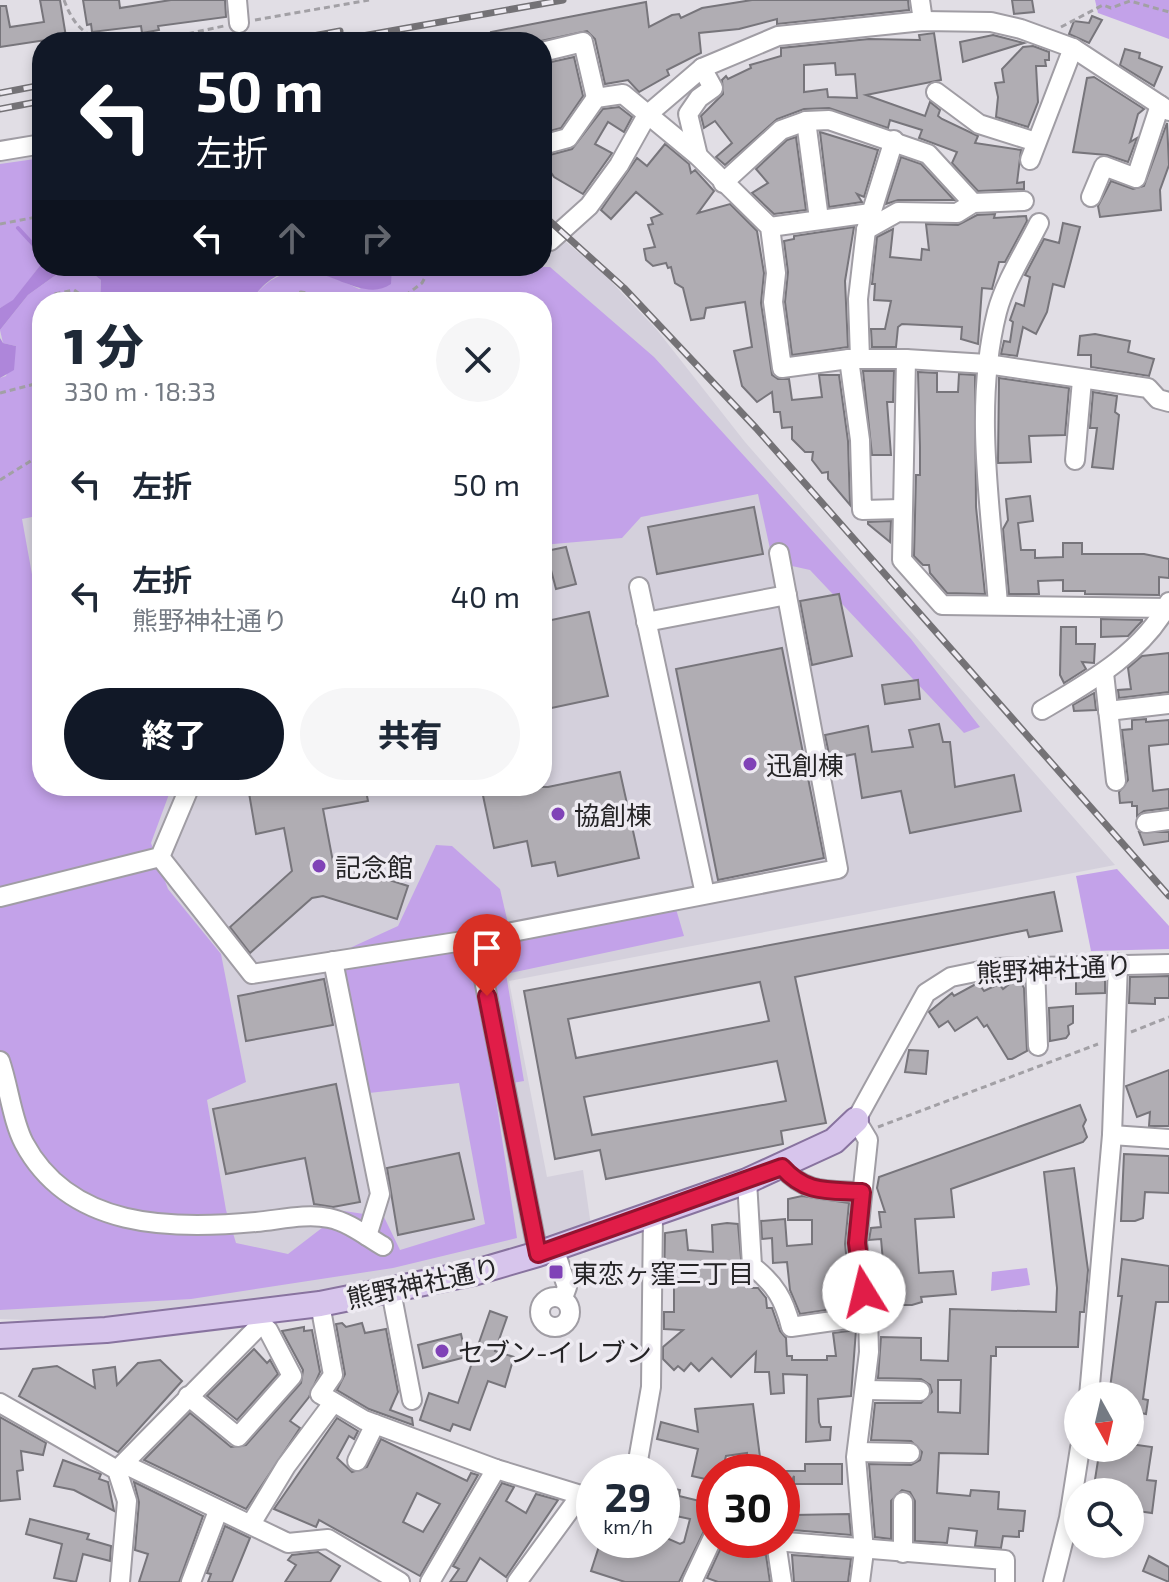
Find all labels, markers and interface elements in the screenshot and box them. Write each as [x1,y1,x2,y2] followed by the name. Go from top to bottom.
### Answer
[196,56,324,123] text: 50 m
[64,64,168,168] icon: left
[196,130,268,173] text: 左折
[186,216,230,260] icon: left
[270,216,314,260] icon: ahead
[354,216,398,260] icon: right
[64,316,144,374] text: 1 分
[436,318,520,402] button: close
[64,375,216,406] text: 330 m · 18:33
[64,462,108,506] icon: left
[453,466,520,502] text: 50 m
[132,467,192,503] text: 左折
[132,561,192,597] text: 左折
[64,574,108,618] icon: left
[450,578,520,614] text: 40 m
[132,604,288,635] text: 熊野神社通り
[64,688,284,780] button: 終了
[300,688,520,780] button: 共有
[766,749,844,780] place label: 迅創棟
[741,755,759,773] marker: 迅創棟
[574,799,652,830] place label: 協創棟
[549,805,567,823] marker: 協創棟
[335,851,413,882] place label: 記念館
[310,857,328,875] marker: 記念館
[453,914,521,996] pin
[465,926,509,970] icon: arrive
[975,948,1133,988] street label: 熊野神社通り
[822,1250,906,1334] position arrow
[343,1251,503,1313] street label: 熊野神社通り
[572,1257,754,1288] place label: 東恋ヶ窪三丁目
[547,1263,565,1281] marker: 東恋ヶ窪三丁目
[458,1336,652,1367] place label: セブン-イレブン
[433,1342,451,1360] marker: セブン-イレブン
[1064,1382,1144,1462] north arrow
[1064,1382,1144,1558] map controls
[696,1454,800,1558] speed limit sign: 30
[605,1472,651,1520] text: 29
[1064,1478,1144,1558] button: search
[603,1514,653,1538] text: km/h

